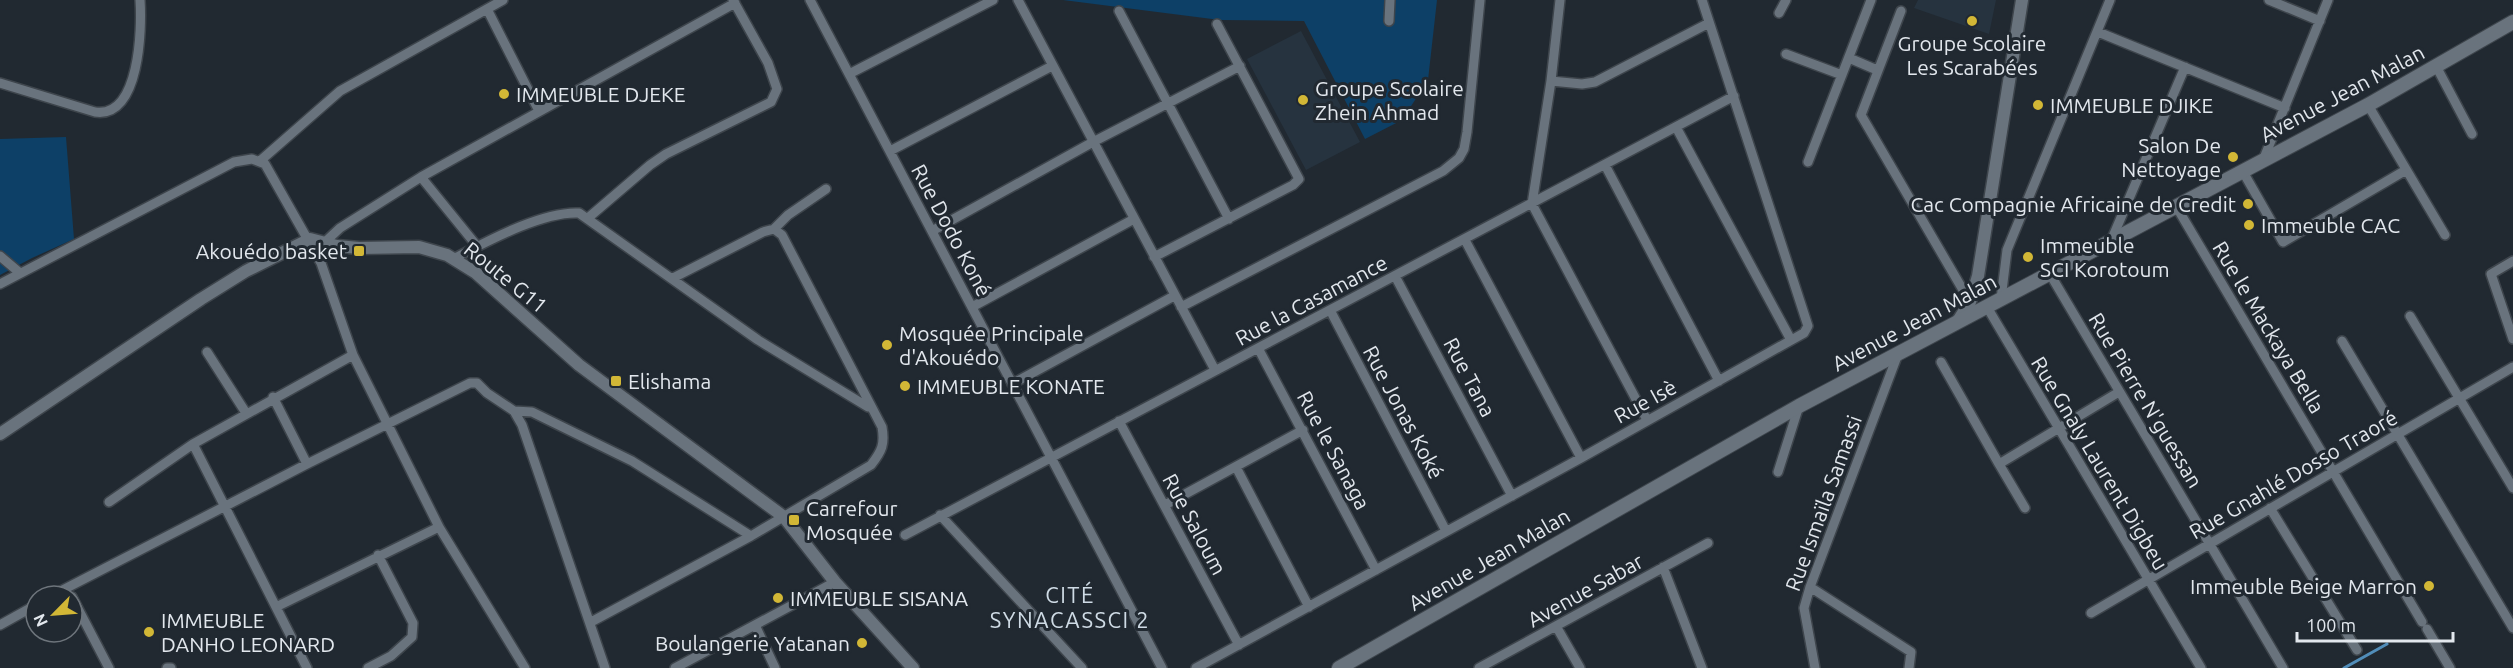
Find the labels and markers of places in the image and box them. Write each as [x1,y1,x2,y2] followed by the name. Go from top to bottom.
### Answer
[1965,14,1979,28] marker: Groupe Scolaire Les Scarabées
[1898,31,2046,79] place label: Groupe Scolaire Les Scarabées
[1315,76,1464,124] place label: Groupe Scolaire Zhein Ahmad
[516,82,686,106] place label: IMMEUBLE DJEKE
[497,87,511,101] marker: IMMEUBLE DJEKE
[1296,93,1310,107] marker: Groupe Scolaire Zhein Ahmad
[2050,93,2213,117] place label: IMMEUBLE DJIKE
[2031,98,2045,112] marker: IMMEUBLE DJIKE
[2121,133,2221,181] place label: Salon De Nettoyage
[2226,150,2240,164] marker: Salon De Nettoyage
[1910,192,2236,216] place label: Cac Compagnie Africaine de Credit
[2241,197,2255,211] marker: Cac Compagnie Africaine de Credit
[2261,213,2400,237] place label: Immeuble CAC
[2242,218,2256,232] marker: Immeuble CAC
[2040,233,2170,281] place label: Immeuble SCI Korotoum
[196,239,347,263] place label: Akouédo basket
[352,244,366,258] marker: Akouédo basket
[2021,250,2035,264] marker: Immeuble SCI Korotoum
[899,321,1084,369] place label: Mosquée Principale d'Akouédo
[880,338,894,352] marker: Mosquée Principale d'Akouédo
[628,369,711,393] place label: Elishama
[609,374,623,388] marker: Elishama
[917,374,1105,398] place label: IMMEUBLE KONATE
[898,379,912,393] marker: IMMEUBLE KONATE
[806,496,897,544] place label: Carrefour Mosquée
[787,513,801,527] marker: Carrefour Mosquée
[2190,574,2417,598] place label: Immeuble Beige Marron
[2422,579,2436,593] marker: Immeuble Beige Marron
[790,586,968,610] place label: IMMEUBLE SISANA
[771,591,785,605] marker: IMMEUBLE SISANA
[161,608,335,656] place label: IMMEUBLE DANHO LEONARD
[142,625,156,639] marker: IMMEUBLE DANHO LEONARD
[655,631,850,655] place label: Boulangerie Yatanan
[855,636,869,650] marker: Boulangerie Yatanan

